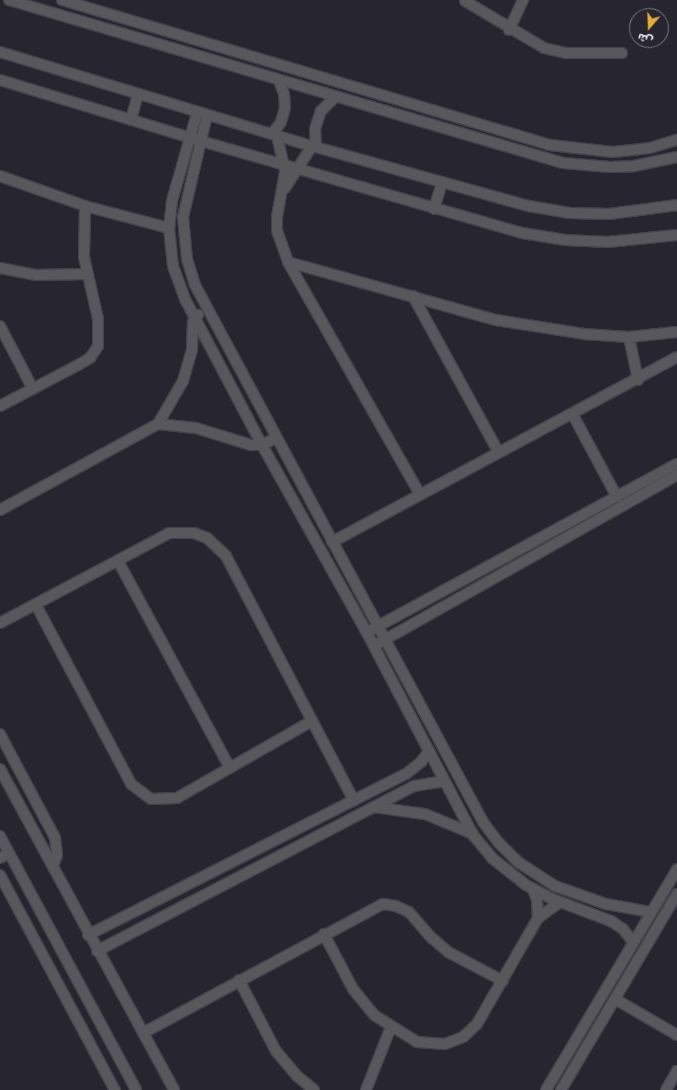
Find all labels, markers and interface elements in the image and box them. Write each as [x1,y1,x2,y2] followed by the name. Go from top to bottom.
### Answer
[629,8,669,48] north arrow
[634,26,656,52] text: ش

